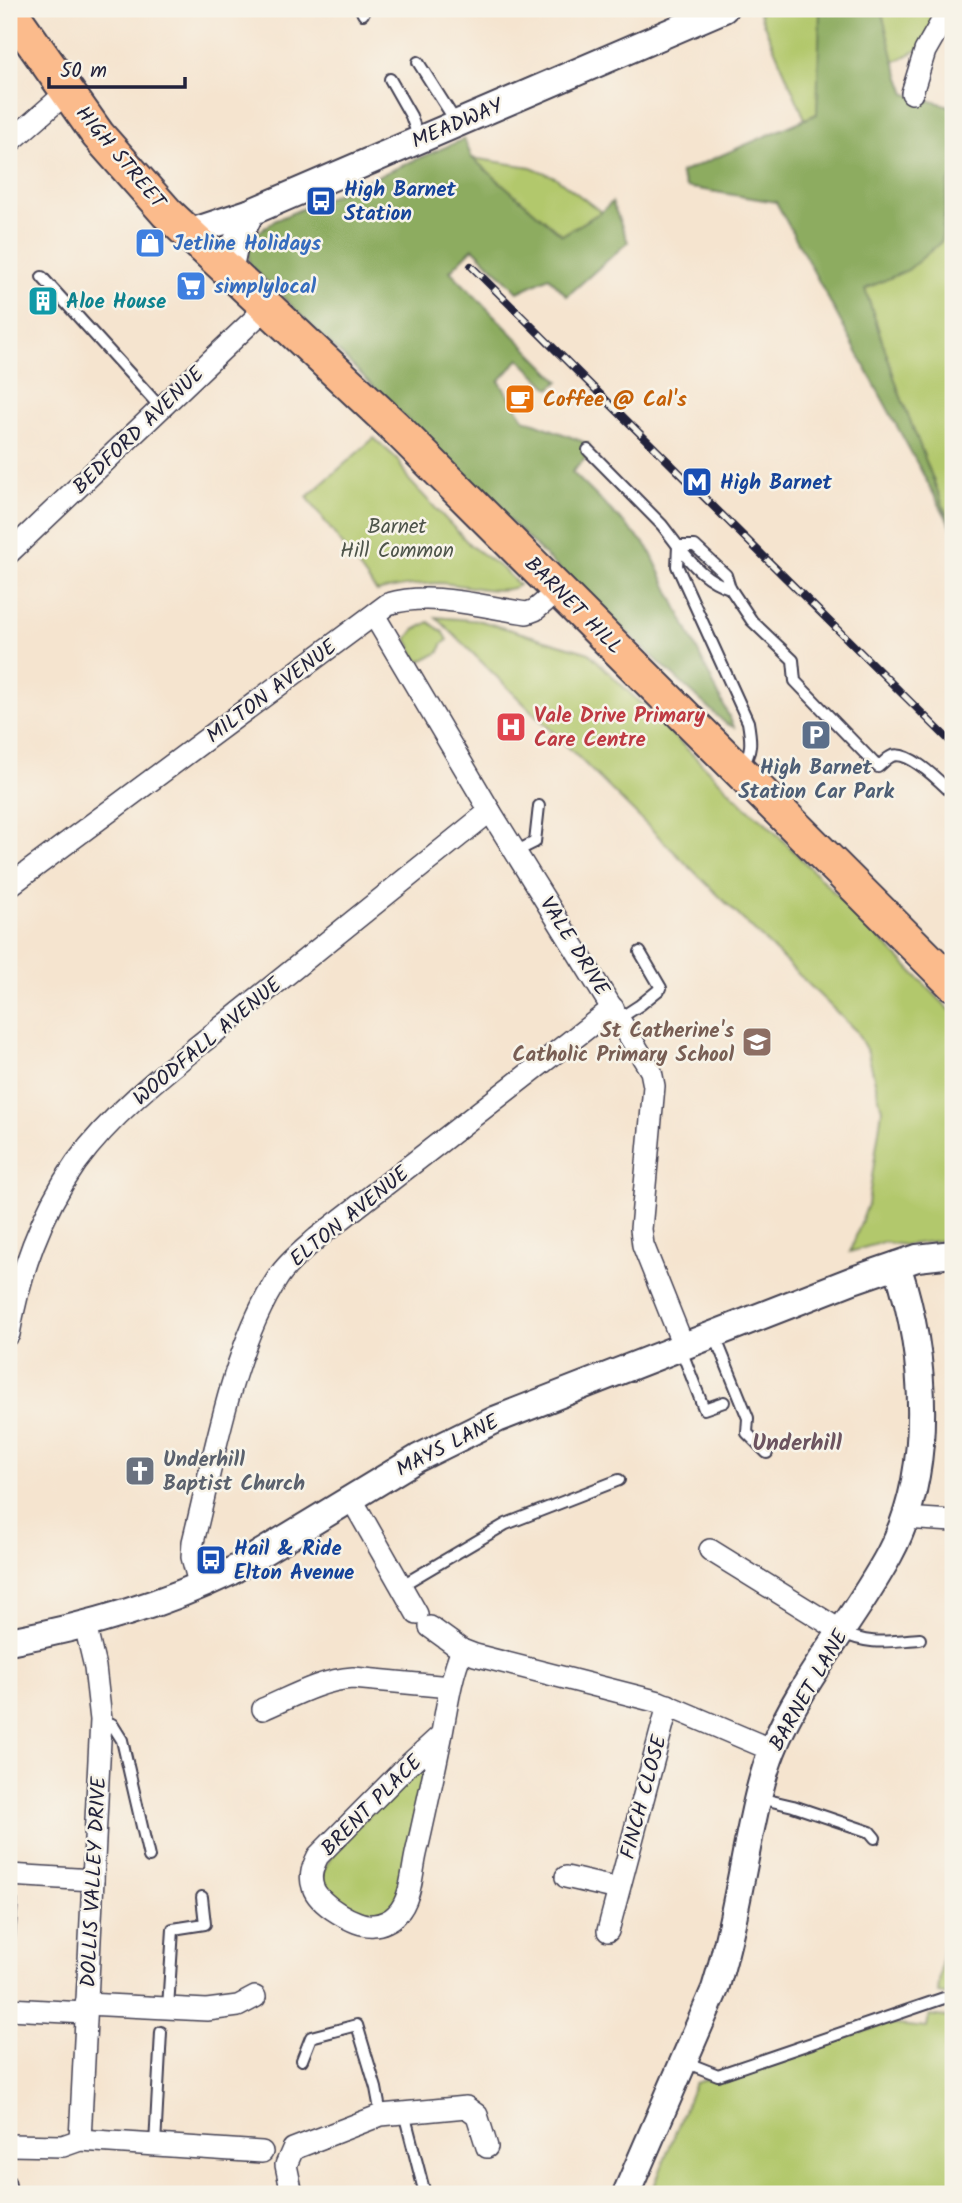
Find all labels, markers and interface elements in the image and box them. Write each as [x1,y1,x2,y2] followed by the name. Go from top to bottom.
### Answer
[49,46,186,90] scale bar
[60,55,107,88] text: 50 m
[407,90,509,158] street label: MEADWAY
[67,99,174,218] street label: HIGH STREET
[344,174,456,231] place label: High Barnet Station
[304,184,338,218] bus stop icon: High Barnet Station
[133,226,167,260] shop icon: Jetline Holidays
[173,228,321,261] place label: Jetline Holidays
[174,269,208,303] supermarket icon: simplylocal
[214,271,316,304] place label: simplylocal
[26,284,60,318] building icon: Aloe House
[66,286,166,319] place label: Aloe House
[66,359,213,503] street label: BEDFORD AVENUE
[503,382,537,416] cafe icon: Coffee @ Cal's
[543,384,687,417] place label: Coffee @ Cal's
[680,465,714,499] metro station icon: High Barnet
[720,467,832,500] place label: High Barnet
[340,511,454,568] park label: Barnet Hill Common
[516,549,630,663] street label: BARNET HILL
[199,631,345,752] street label: MILTON AVENUE
[534,700,705,757] place label: Vale Drive Primary Care Centre
[494,710,528,744] hospital icon: Vale Drive Primary Care Centre
[799,718,833,752] parking icon: High Barnet Station Car Park
[738,752,894,809] place label: High Barnet Station Car Park
[530,891,618,1004] street label: VALE DRIVE
[126,969,290,1115] street label: WOODFALL AVENUE
[513,1015,734,1072] place label: St Catherine's Catholic Primary School
[740,1025,774,1059] school or university icon: St Catherine's Catholic Primary School
[283,1158,418,1276] street label: ELTON AVENUE
[390,1406,506,1486] street label: MAYS LANE
[752,1426,843,1462] district label: Underhill
[163,1444,305,1501] place label: Underhill Baptist Church
[123,1454,157,1488] church icon: Underhill Baptist Church
[234,1533,354,1590] place label: Hail & Ride Elton Avenue
[194,1543,228,1577] bus stop icon: Hail & Ride Elton Avenue
[761,1623,858,1758] street label: BARNET LANE
[612,1731,677,1863] street label: FINCH CLOSE
[314,1747,431,1865] street label: BRENT PLACE
[73,1775,117,1988] street label: DOLLIS VALLEY DRIVE

